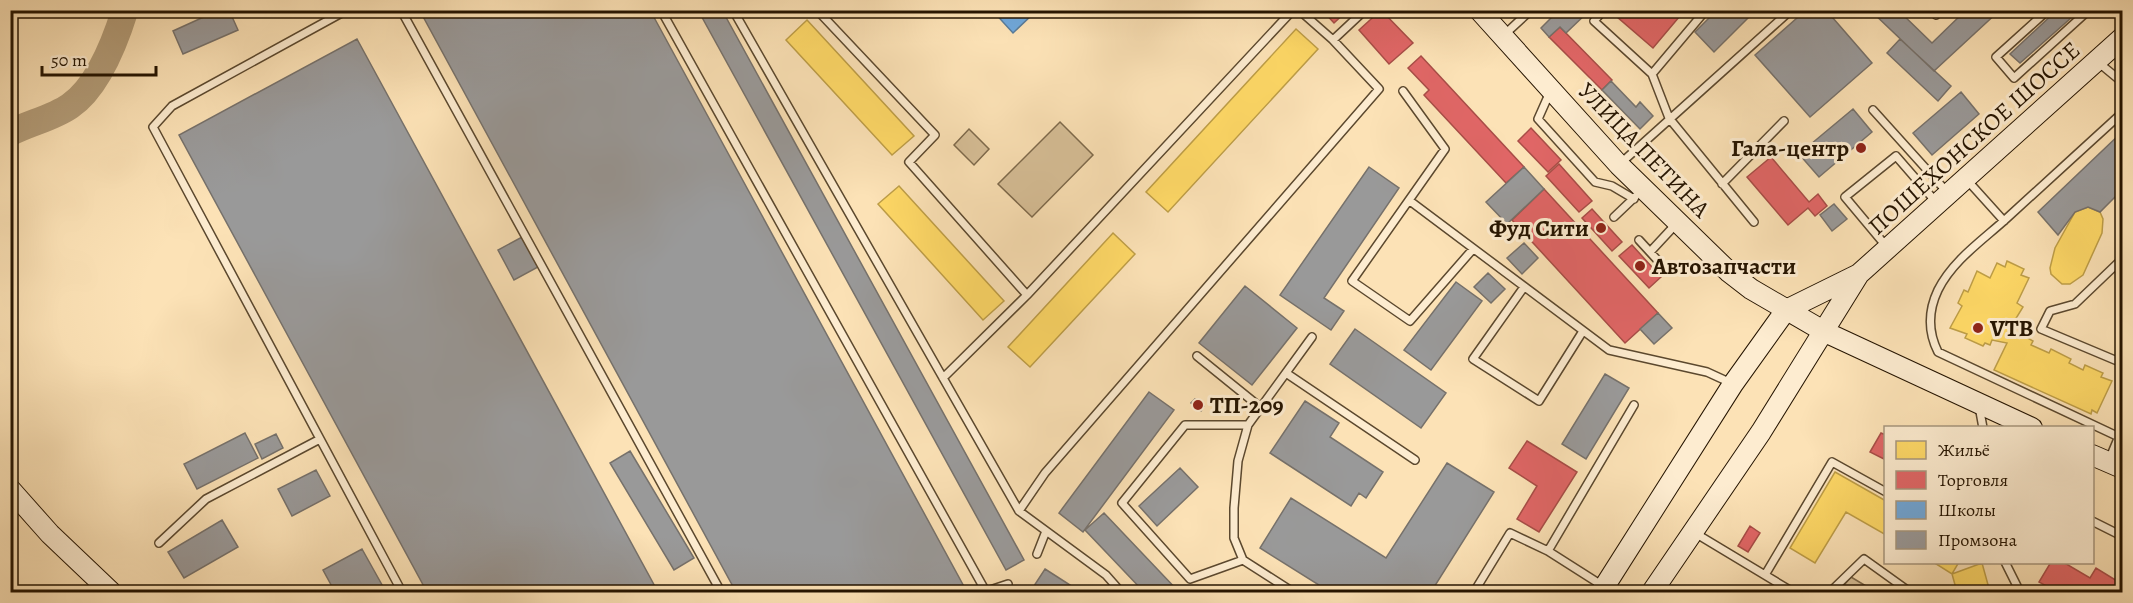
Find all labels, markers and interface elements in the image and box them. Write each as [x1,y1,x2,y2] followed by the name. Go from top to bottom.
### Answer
[1861,34,2087,242] street label: ПОШЕХОНСКОЕ ШОССЕ
[42,39,156,77] scale bar
[51,48,87,72] text: 50 m
[1571,75,1718,225] street label: УЛИЦА ПЕТИНА
[1731,132,1849,164] place label: Гала-центр
[1854,141,1868,155] marker: Гала-центр
[1489,212,1589,244] place label: Фуд Сити
[1594,221,1608,235] marker: Фуд Сити
[1651,250,1796,282] place label: Автозапчасти
[1633,259,1647,273] marker: Автозапчасти
[1989,312,2034,344] place label: VTB
[1971,321,1985,335] marker: VTB
[1210,389,1284,421] place label: ТП-209
[1191,398,1205,412] marker: ТП-209
[1884,426,2094,564] legend
[1938,438,1990,462] text: Жильё
[1938,468,2008,492] text: Торговля
[1938,498,1996,522] text: Школы
[1938,528,2018,552] text: Промзона

